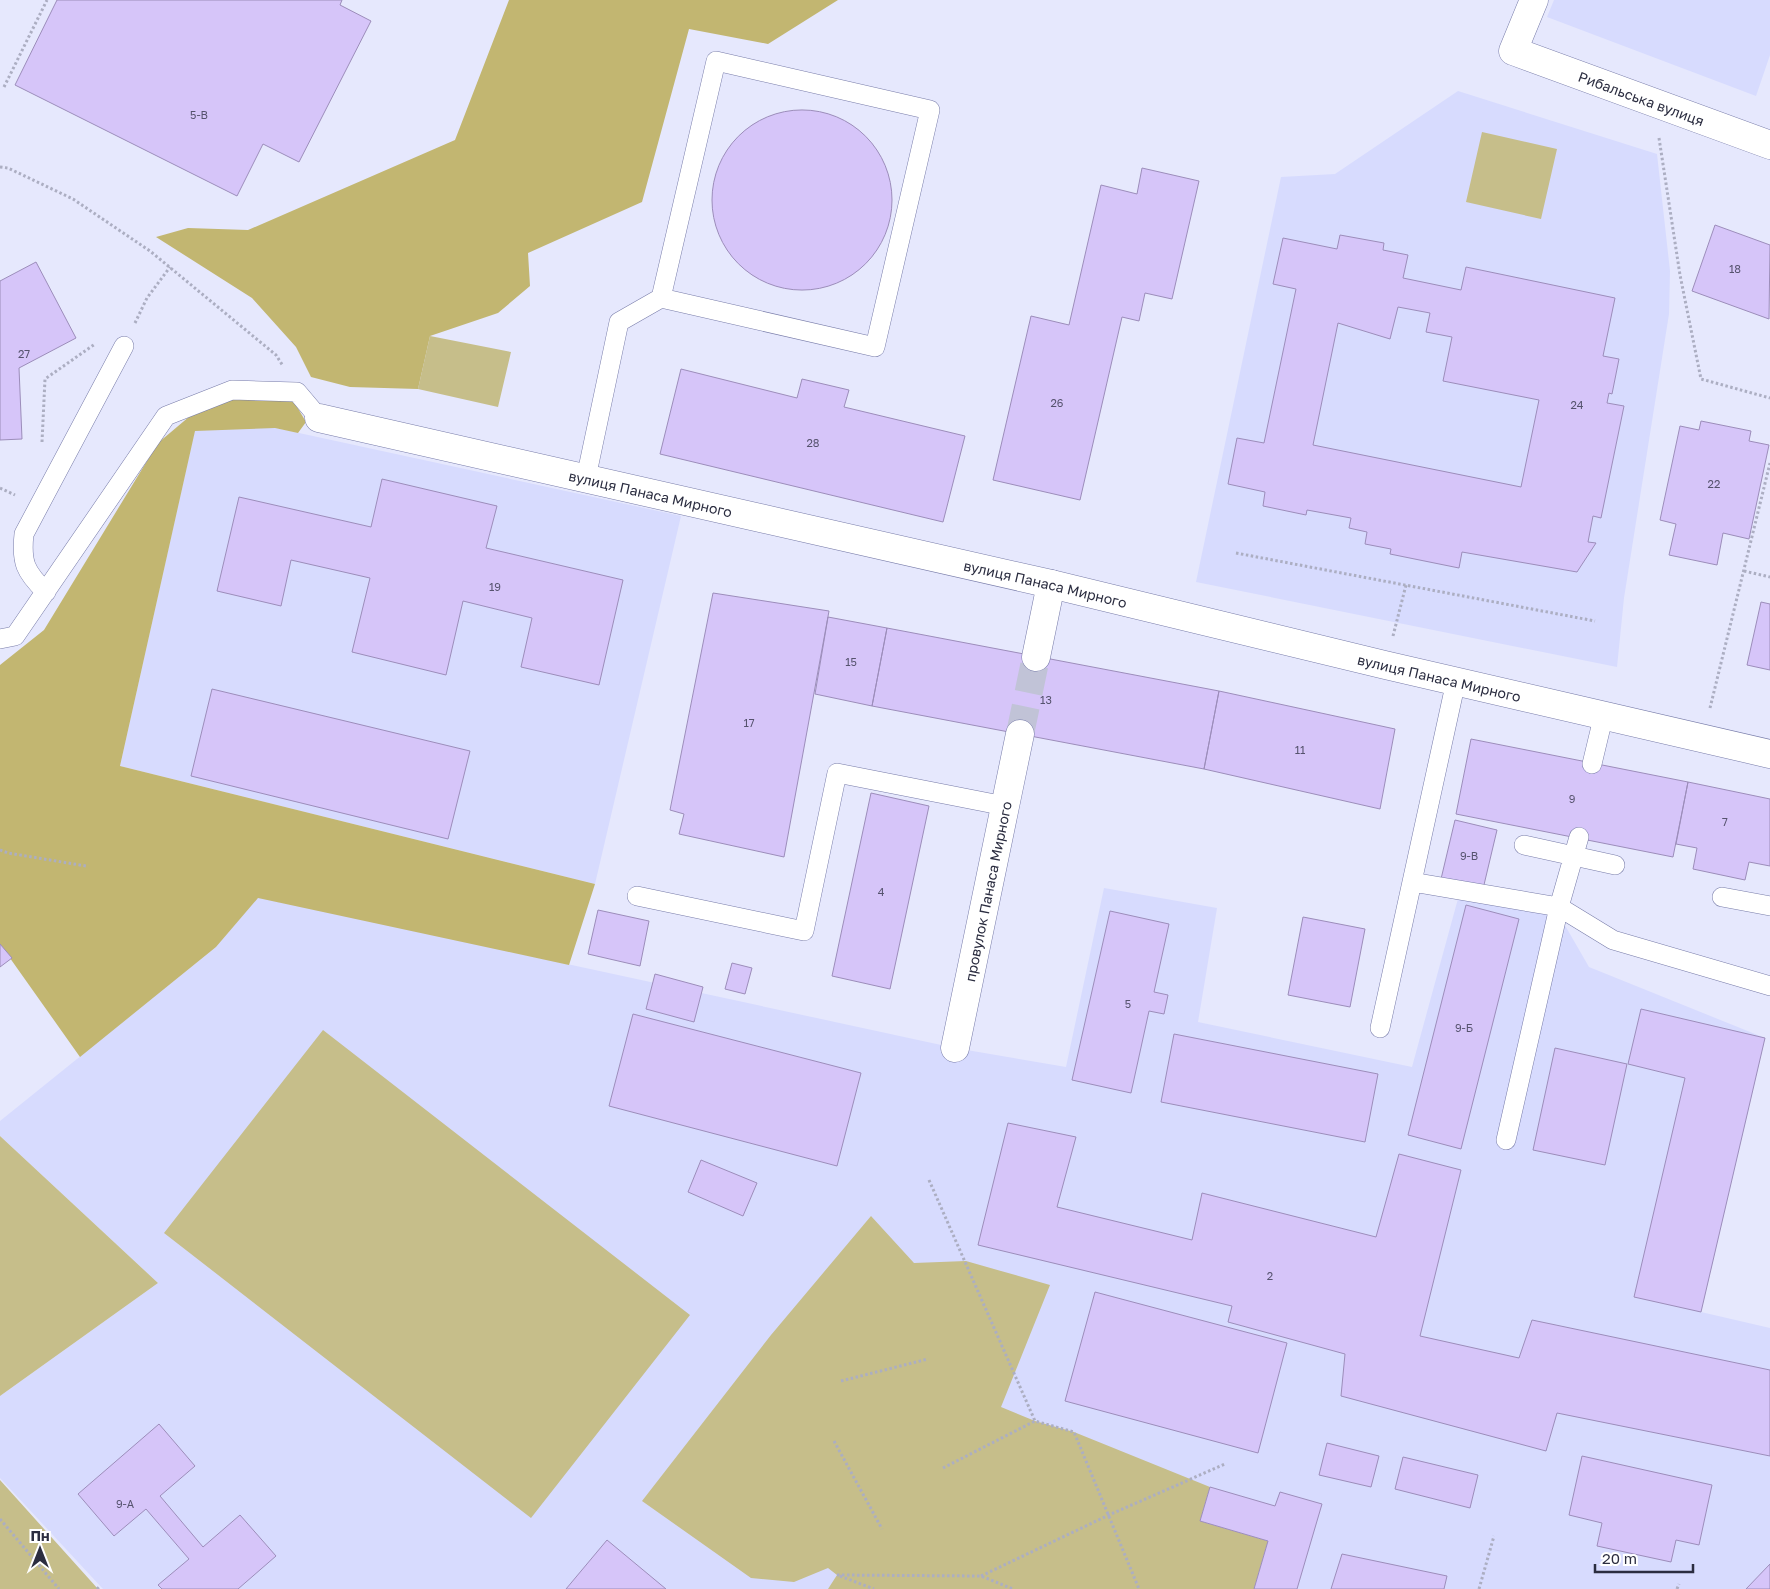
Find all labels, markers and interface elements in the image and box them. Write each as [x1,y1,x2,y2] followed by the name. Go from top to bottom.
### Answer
[1576,67,1707,129] street label: Рибальська вулиця
[190,108,208,121] house number: 5-В
[1729,262,1741,275] house number: 18
[18,347,30,360] house number: 27
[1050,396,1064,409] house number: 26
[1570,398,1584,411] house number: 24
[806,436,820,449] house number: 28
[567,466,734,520] street label: вулиця Панаса Мирного
[1708,477,1720,490] house number: 22
[962,556,1129,611] street label: вулиця Панаса Мирного
[489,580,501,593] house number: 19
[1356,650,1523,705] street label: вулиця Панаса Мирного
[845,655,857,668] house number: 15
[1040,693,1052,706] house number: 13
[743,716,755,729] house number: 17
[1295,743,1305,756] house number: 11
[1569,792,1575,805] house number: 9
[960,800,1014,983] street label: провулок Панаса Мирного
[1722,815,1728,828] house number: 7
[1460,849,1478,862] house number: 9-В
[878,885,885,898] house number: 4
[1125,997,1131,1010] house number: 5
[1455,1021,1473,1034] house number: 9-Б
[1267,1269,1273,1282] house number: 2
[116,1497,135,1510] house number: 9-А
[15,1524,65,1574] north arrow
[30,1527,50,1544] text: Пн
[1595,1542,1692,1574] scale bar
[1602,1549,1637,1567] text: 20 m

